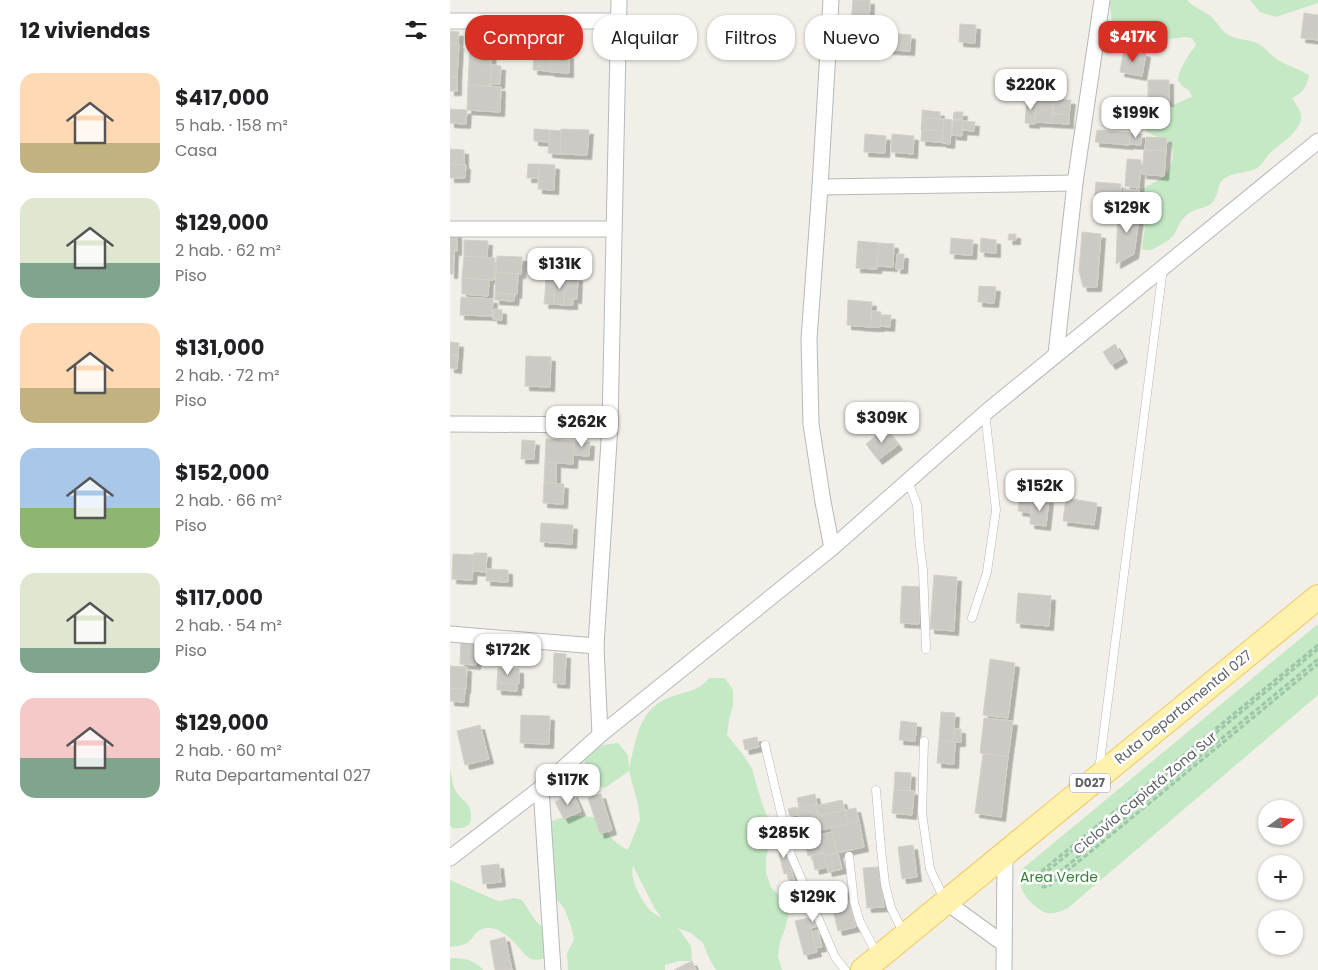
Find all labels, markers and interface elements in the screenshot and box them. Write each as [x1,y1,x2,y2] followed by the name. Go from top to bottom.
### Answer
[465,15,583,60] chip: Comprar
[593,15,697,60] chip: Alquilar
[707,15,795,60] chip: Filtros
[805,15,898,60] chip: Nuevo
[20,16,150,45] text: 12 viviendas
[402,16,430,44] icon: filters
[1098,20,1168,63] pin: $417K
[1109,25,1157,48] text: $417K
[996,68,1066,111] pin: $220K
[1006,73,1056,96] text: $220K
[175,83,269,112] text: $417,000
[60,93,120,153] icon: home
[1101,96,1171,139] pin: $199K
[1112,101,1160,124] text: $199K
[175,114,288,137] text: 5 hab. · 158 m²
[175,139,217,162] text: Casa
[1092,192,1162,234] pin: $129K
[1104,196,1150,219] text: $129K
[175,208,269,237] text: $129,000
[60,218,120,278] icon: home
[175,239,281,262] text: 2 hab. · 62 m²
[525,248,595,290] pin: $131K
[538,252,582,275] text: $131K
[175,264,207,287] text: Piso
[175,333,264,362] text: $131,000
[60,343,120,403] icon: home
[175,364,280,387] text: 2 hab. · 72 m²
[175,389,207,412] text: Piso
[847,402,917,444] pin: $309K
[547,406,617,448] pin: $262K
[856,406,908,429] text: $309K
[557,410,607,433] text: $262K
[175,458,269,487] text: $152,000
[60,468,120,528] icon: home
[1005,470,1075,512] pin: $152K
[1016,474,1064,497] text: $152K
[175,489,282,512] text: 2 hab. · 66 m²
[175,514,207,537] text: Piso
[175,583,263,612] text: $117,000
[60,593,120,653] icon: home
[175,614,282,637] text: 2 hab. · 54 m²
[473,634,543,676] pin: $172K
[485,638,531,661] text: $172K
[175,639,207,662] text: Piso
[1110,645,1256,769] street label: Ruta Departamental 027
[175,708,269,737] text: $129,000
[60,718,120,778] icon: home
[1069,727,1221,859] street label: Ciclovía Capiatá Zona Sur
[175,739,282,762] text: 2 hab. · 60 m²
[175,764,371,787] text: Ruta Departamental 027
[533,764,603,806] pin: $117K
[547,768,589,791] text: $117K
[1070,774,1110,792] road number: D027
[1258,800,1302,845] north arrow
[1258,800,1303,955] map controls
[749,816,819,859] pin: $285K
[758,821,810,844] text: $285K
[1258,855,1303,900] button: +
[1020,867,1098,887] park label: Area Verde
[778,880,848,923] pin: $129K
[790,885,836,908] text: $129K
[1258,910,1303,955] button: −

